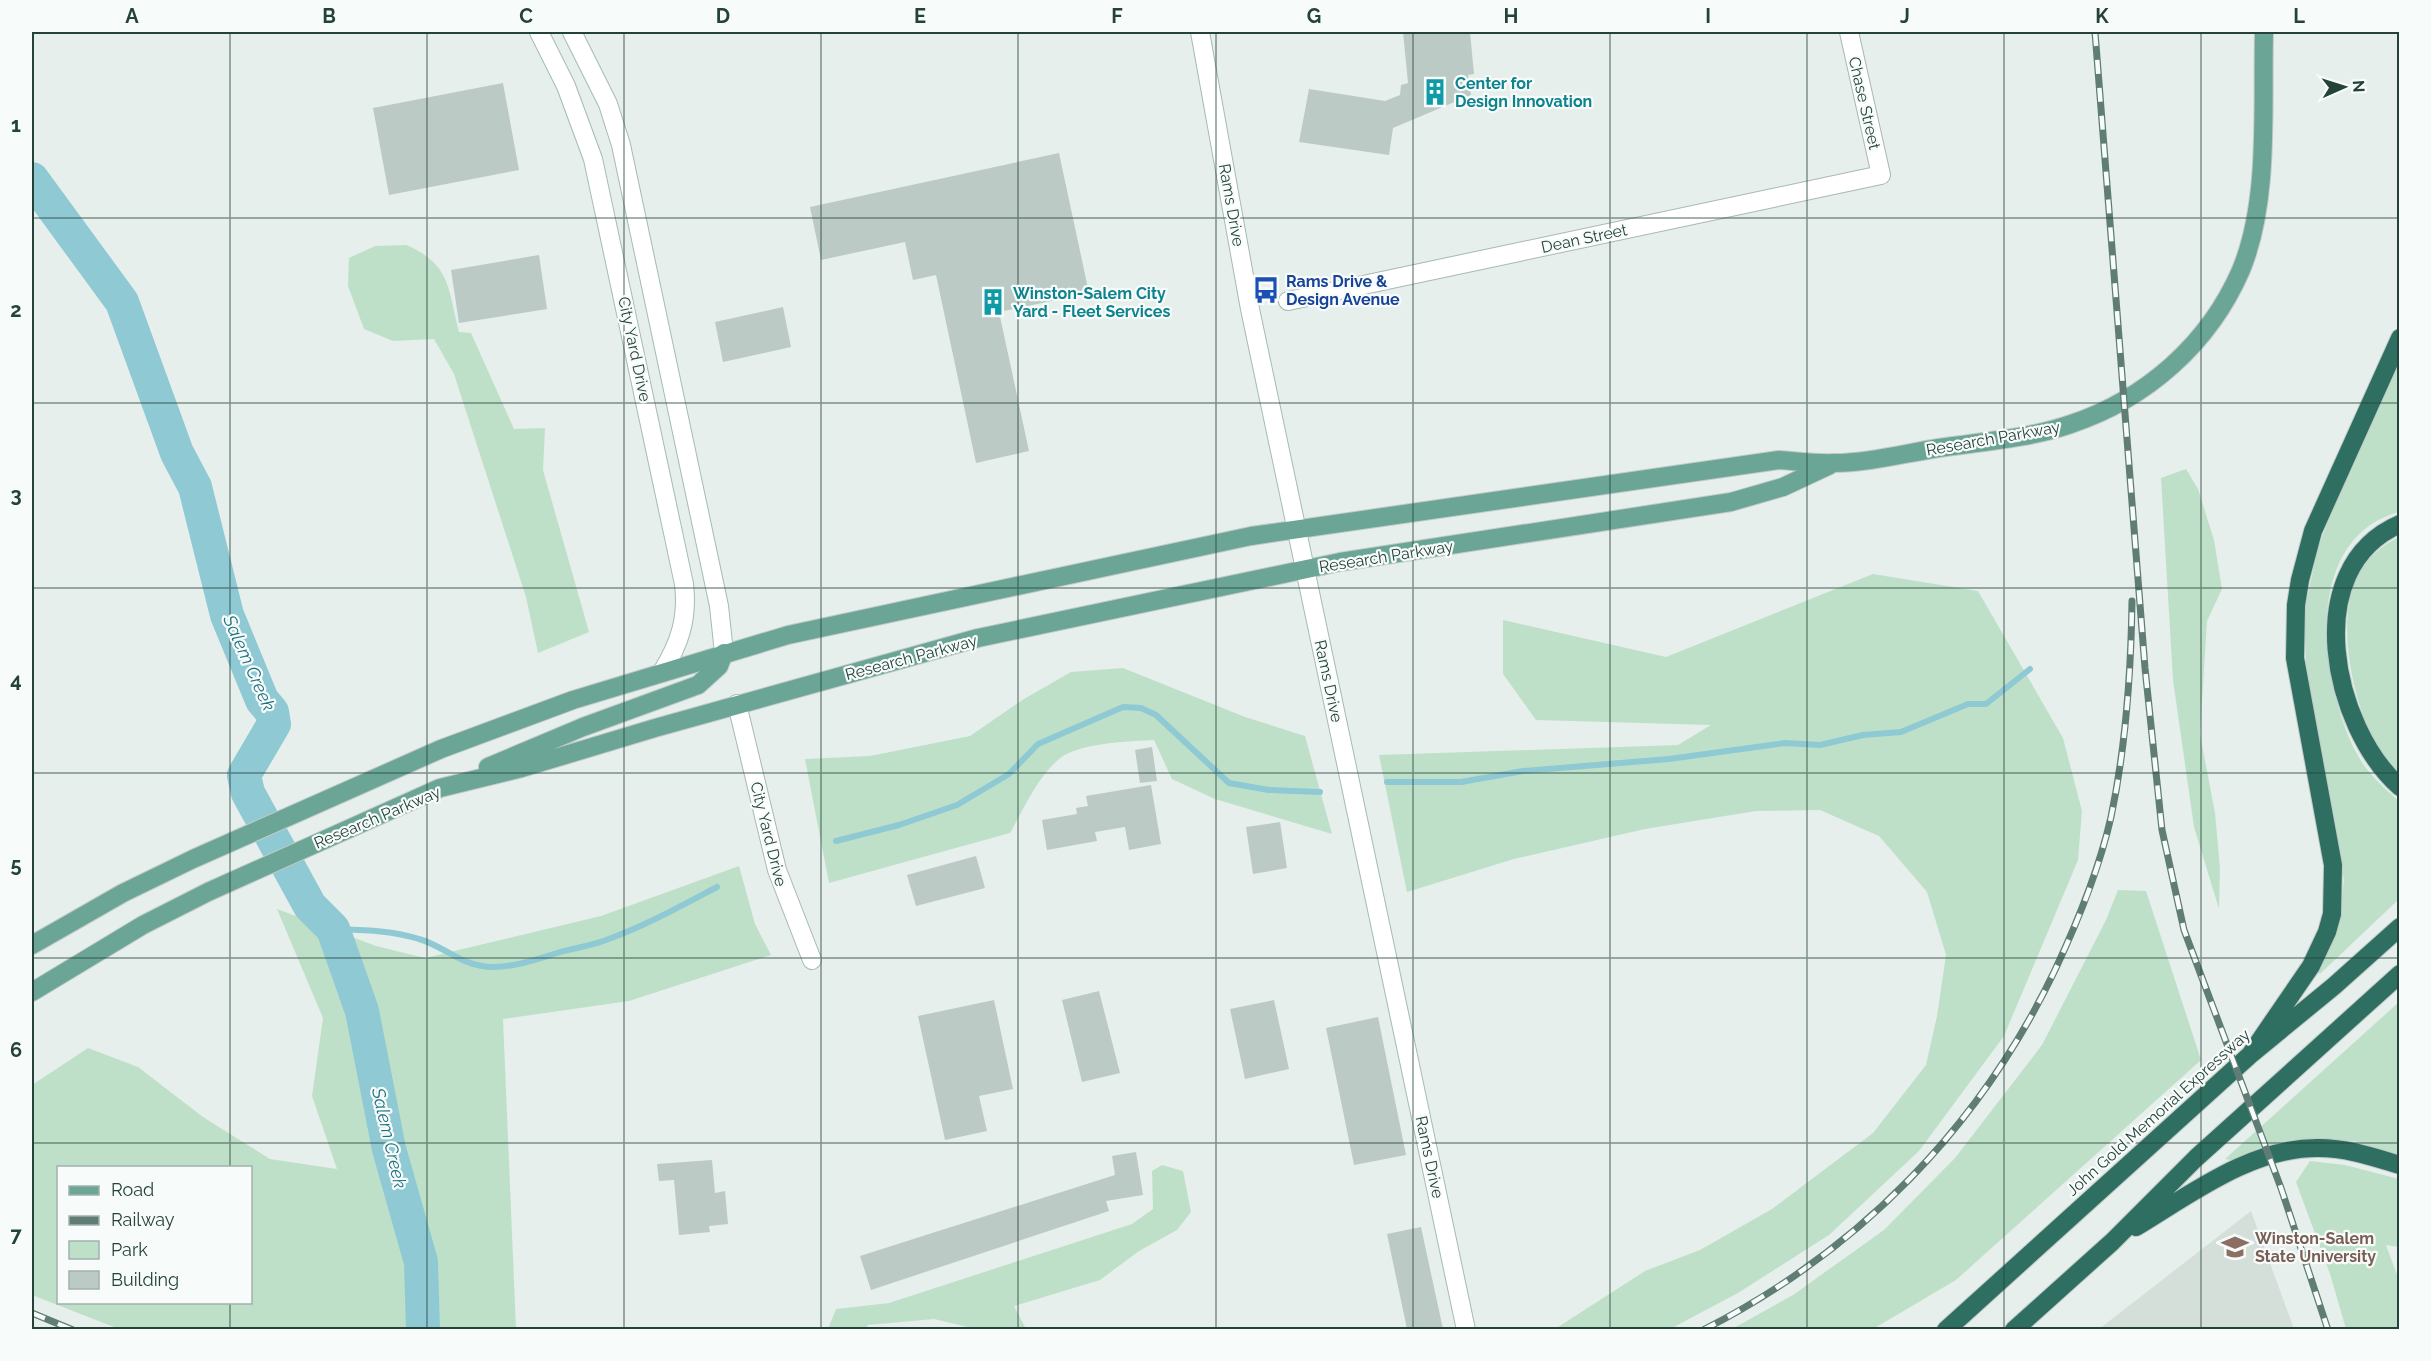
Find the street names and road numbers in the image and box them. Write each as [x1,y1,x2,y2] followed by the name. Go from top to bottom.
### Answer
[1845,55,1885,152] street label: Chase Street
[1215,162,1248,248] street label: Rams Drive
[1539,220,1629,257] street label: Dean Street
[614,295,655,403] street label: City Yard Drive
[1925,417,2062,460] street label: Research Parkway
[1318,536,1455,576] street label: Research Parkway
[843,631,979,684] street label: Research Parkway
[1311,638,1347,724] street label: Rams Drive
[746,780,791,888] street label: City Yard Drive
[311,782,444,853] street label: Research Parkway
[2063,1025,2254,1200] street label: John Gold Memorial Expressway
[1412,1114,1448,1200] street label: Rams Drive

